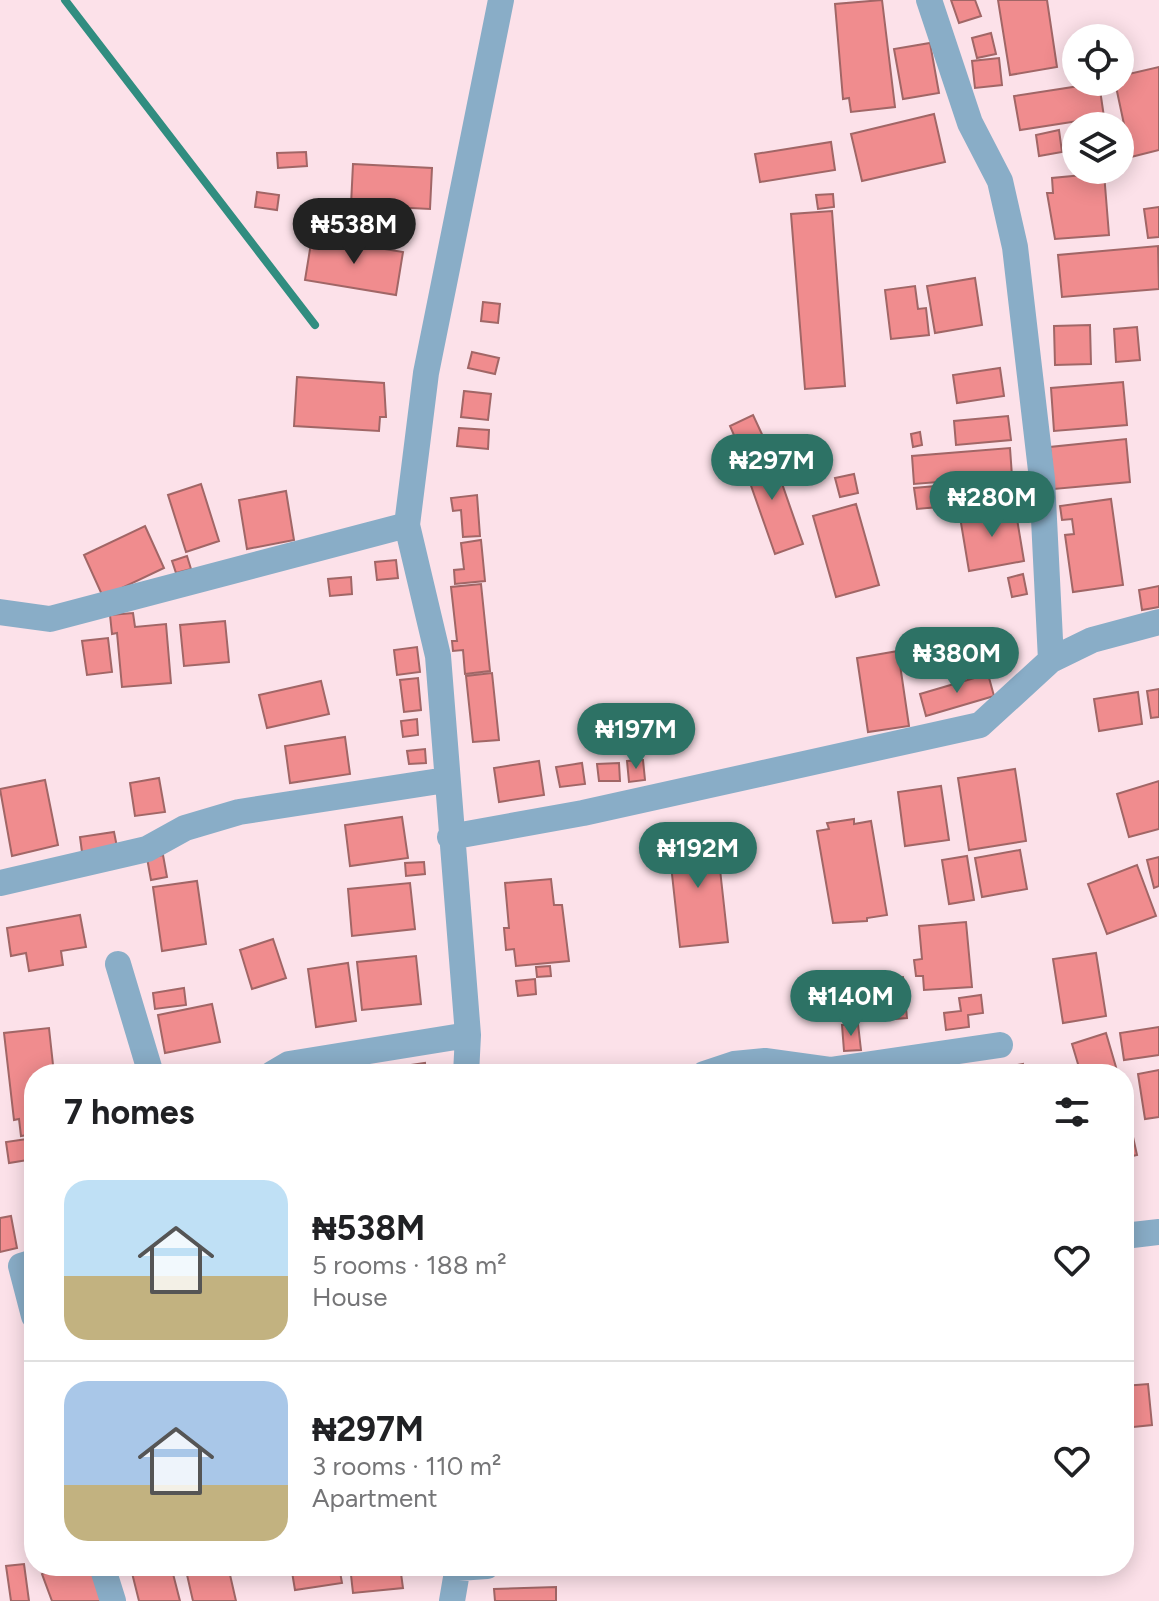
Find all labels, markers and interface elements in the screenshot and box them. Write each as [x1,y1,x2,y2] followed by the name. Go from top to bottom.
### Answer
[1062,24,1134,184] map controls
[1062,24,1134,96] button: locate
[1062,112,1134,184] button: layers
[298,198,410,266] pin: ₦538M
[311,208,397,240] text: ₦538M
[716,434,828,502] pin: ₦297M
[729,444,815,476] text: ₦297M
[936,471,1048,539] pin: ₦280M
[948,481,1036,513] text: ₦280M
[901,627,1013,695] pin: ₦380M
[913,637,1001,669] text: ₦380M
[580,703,692,771] pin: ₦197M
[595,713,677,745] text: ₦197M
[642,822,754,890] pin: ₦192M
[657,832,739,864] text: ₦192M
[795,970,907,1038] pin: ₦140M
[808,980,894,1012] text: ₦140M
[1050,1090,1094,1134] icon: filters
[64,1092,194,1133] text: 7 homes
[312,1208,425,1249] text: ₦538M
[128,1212,224,1308] icon: home
[1050,1238,1094,1282] icon: heart
[312,1249,507,1281] text: 5 rooms · 188 m²
[312,1281,387,1313] text: House
[312,1409,424,1450] text: ₦297M
[128,1413,224,1509] icon: home
[1050,1439,1094,1483] icon: heart
[312,1450,501,1482] text: 3 rooms · 110 m²
[312,1482,438,1514] text: Apartment

